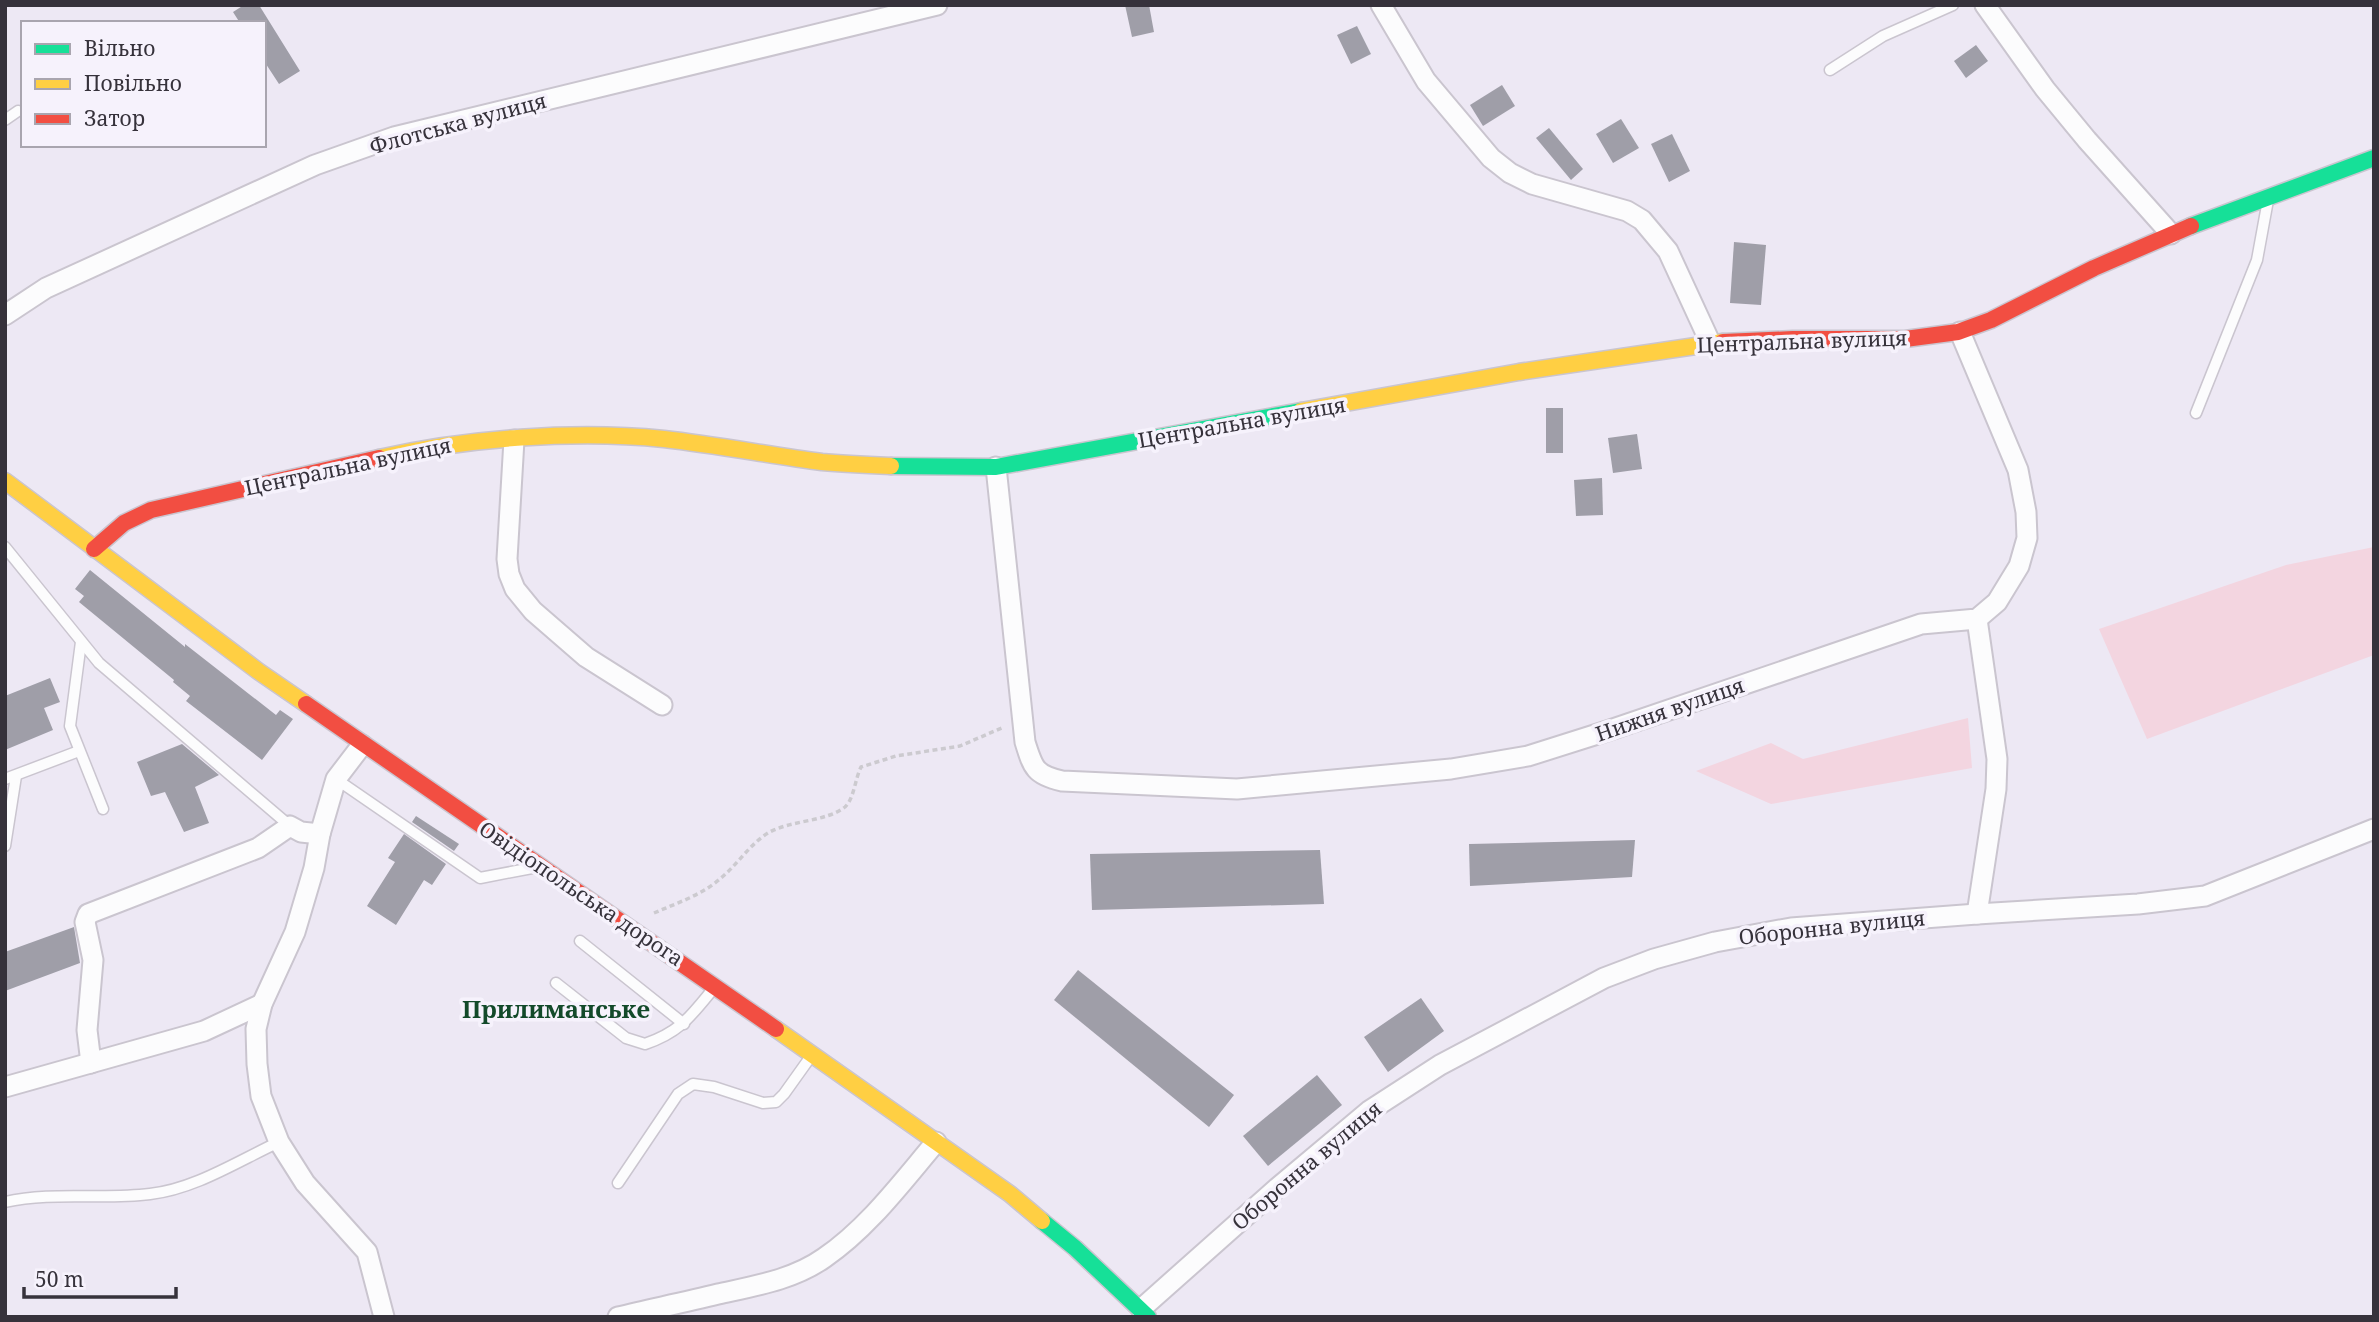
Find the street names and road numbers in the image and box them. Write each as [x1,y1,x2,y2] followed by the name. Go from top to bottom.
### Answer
[366,86,549,160] street label: Флотська вулиця
[1696,323,1908,359] street label: Центральна вулиця
[1136,390,1348,454] street label: Центральна вулиця
[242,430,454,502] street label: Центральна вулиця
[1592,670,1748,748] street label: Нижня вулиця
[474,814,689,972] street label: Овідіопольська дорога
[1737,903,1927,951] street label: Оборонна вулиця
[1226,1094,1387,1236] street label: Оборонна вулиця

